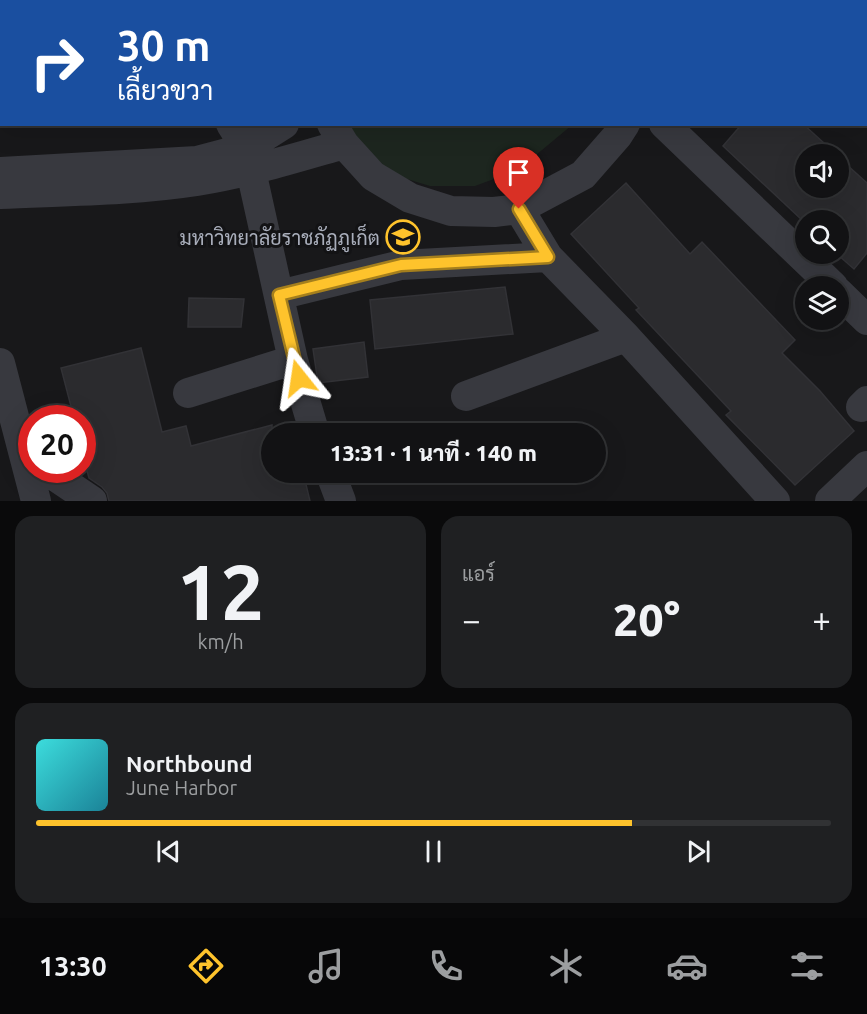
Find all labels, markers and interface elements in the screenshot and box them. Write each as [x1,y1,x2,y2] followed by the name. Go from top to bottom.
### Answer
[117,22,211,69] text: 30 m
[18,24,96,102] icon: right
[117,75,213,105] text: เลี้ยวขวา
[795,144,849,330] map controls
[795,144,849,198] button: sound
[493,147,544,209] pin
[502,156,535,189] icon: arrive
[795,210,849,264] button: search
[385,219,421,255] school or university icon: มหาวิทยาลัยราชภัฏภูเก็ต
[180,223,380,253] place label: มหาวิทยาลัยราชภัฏภูเก็ต
[795,276,849,330] button: layers
[267,346,331,410] position arrow
[18,405,96,483] speed limit sign: 20
[330,440,537,465] text: 13:31 · 1 นาที · 140 m
[177,547,264,635] text: 12
[462,562,495,585] text: แอร์
[613,594,680,645] text: 20°
[462,601,481,638] text: −
[812,601,831,638] text: +
[197,630,244,653] text: km/h
[126,751,252,776] text: Northbound
[126,776,237,799] text: June Harbor
[152,835,185,868] icon: previous
[417,835,450,868] icon: pause
[682,835,715,868] icon: next
[185,945,227,987] icon: directions
[305,945,347,987] icon: music
[425,945,467,987] icon: phone
[545,945,587,987] icon: climate
[666,945,708,987] icon: car
[786,945,828,987] icon: filters
[39,951,107,981] text: 13:30

